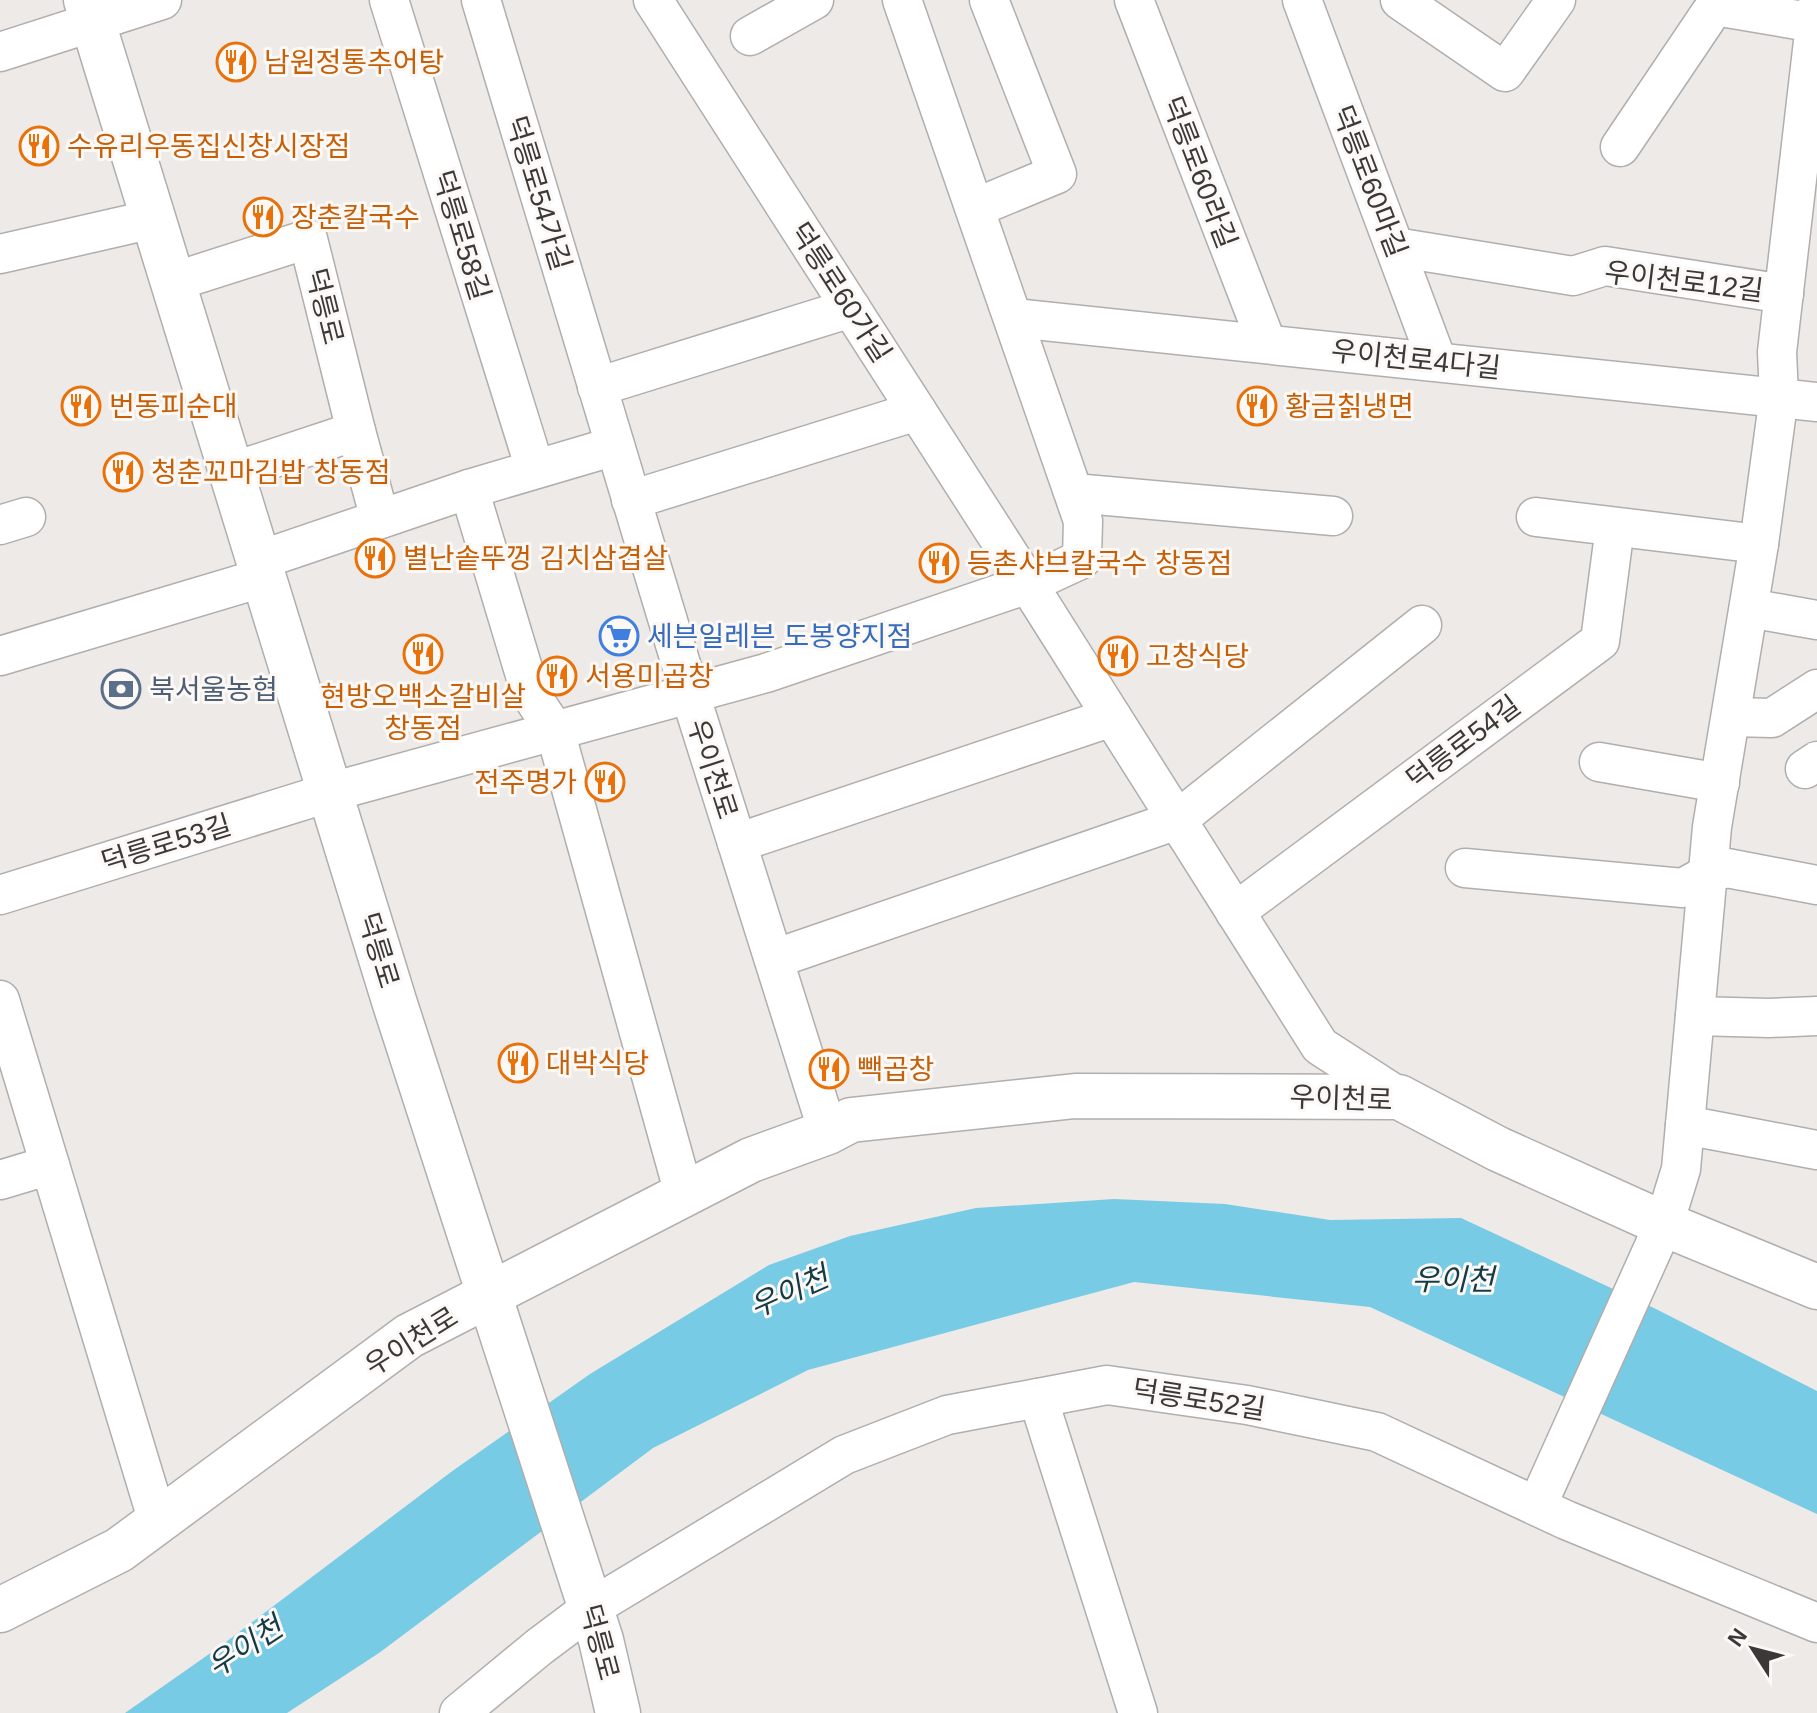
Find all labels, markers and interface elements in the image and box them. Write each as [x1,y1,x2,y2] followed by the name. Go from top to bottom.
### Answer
[215,41,257,83] restaurant icon: 남원정통추어탕
[264,47,444,78] place label: 남원정통추어탕
[1156,92,1243,252] street label: 덕릉로60라길
[1326,101,1413,261] street label: 덕릉로60마길
[500,112,577,274] street label: 덕릉로54가길
[18,125,60,167] restaurant icon: 수유리우동집신창시장점
[67,131,350,162] place label: 수유리우동집신창시장점
[427,166,496,304] street label: 덕릉로58길
[242,196,284,238] restaurant icon: 장춘칼국수
[291,202,420,233] place label: 장춘칼국수
[784,217,897,368] street label: 덕릉로60가길
[1603,256,1765,307] street label: 우이천로12길
[300,265,349,347] street label: 덕릉로
[1330,335,1502,384] street label: 우이천로4다길
[60,385,102,427] restaurant icon: 번동피순대
[1236,385,1278,427] restaurant icon: 황금칡냉면
[109,391,238,422] place label: 번동피순대
[1285,391,1414,422] place label: 황금칡냉면
[102,451,144,493] restaurant icon: 청춘꼬마김밥 창동점
[151,457,391,488] place label: 청춘꼬마김밥 창동점
[354,537,396,579] restaurant icon: 별난솥뚜껑 김치삼겹살
[918,542,960,584] restaurant icon: 등촌샤브칼국수 창동점
[403,543,668,574] place label: 별난솥뚜껑 김치삼겹살
[967,548,1232,579] place label: 등촌샤브칼국수 창동점
[598,615,640,657] supermarket icon: 세븐일레븐 도봉양지점
[647,621,912,652] place label: 세븐일레븐 도봉양지점
[402,633,444,675] restaurant icon: 현방오백소갈비살 창동점
[1097,635,1139,677] restaurant icon: 고창식당
[1146,641,1249,672] place label: 고창식당
[536,655,578,697] restaurant icon: 서용미곱창
[585,661,714,692] place label: 서용미곱창
[100,668,142,710] bank icon: 북서울농협
[149,674,278,705] place label: 북서울농협
[320,681,526,744] place label: 현방오백소갈비살 창동점
[1400,690,1526,795] street label: 덕릉로54길
[682,715,743,823] street label: 우이천로
[584,761,626,803] restaurant icon: 전주명가
[474,767,577,798] place label: 전주명가
[97,809,235,878] street label: 덕릉로53길
[352,909,405,992] street label: 덕릉로
[497,1042,539,1084] restaurant icon: 대박식당
[546,1048,649,1079] place label: 대박식당
[808,1048,850,1090] restaurant icon: 빽곱창
[857,1054,934,1085] place label: 빽곱창
[1289,1081,1393,1116] street label: 우이천로
[744,1258,836,1323] water label: 우이천
[1412,1263,1498,1296] water label: 우이천
[359,1301,463,1382] street label: 우이천로
[1130,1374,1268,1425] street label: 덕릉로52길
[575,1601,624,1683] street label: 덕릉로
[201,1608,291,1683] water label: 우이천
[1713,1609,1793,1689] north arrow
[1722,1624,1752,1651] text: N

